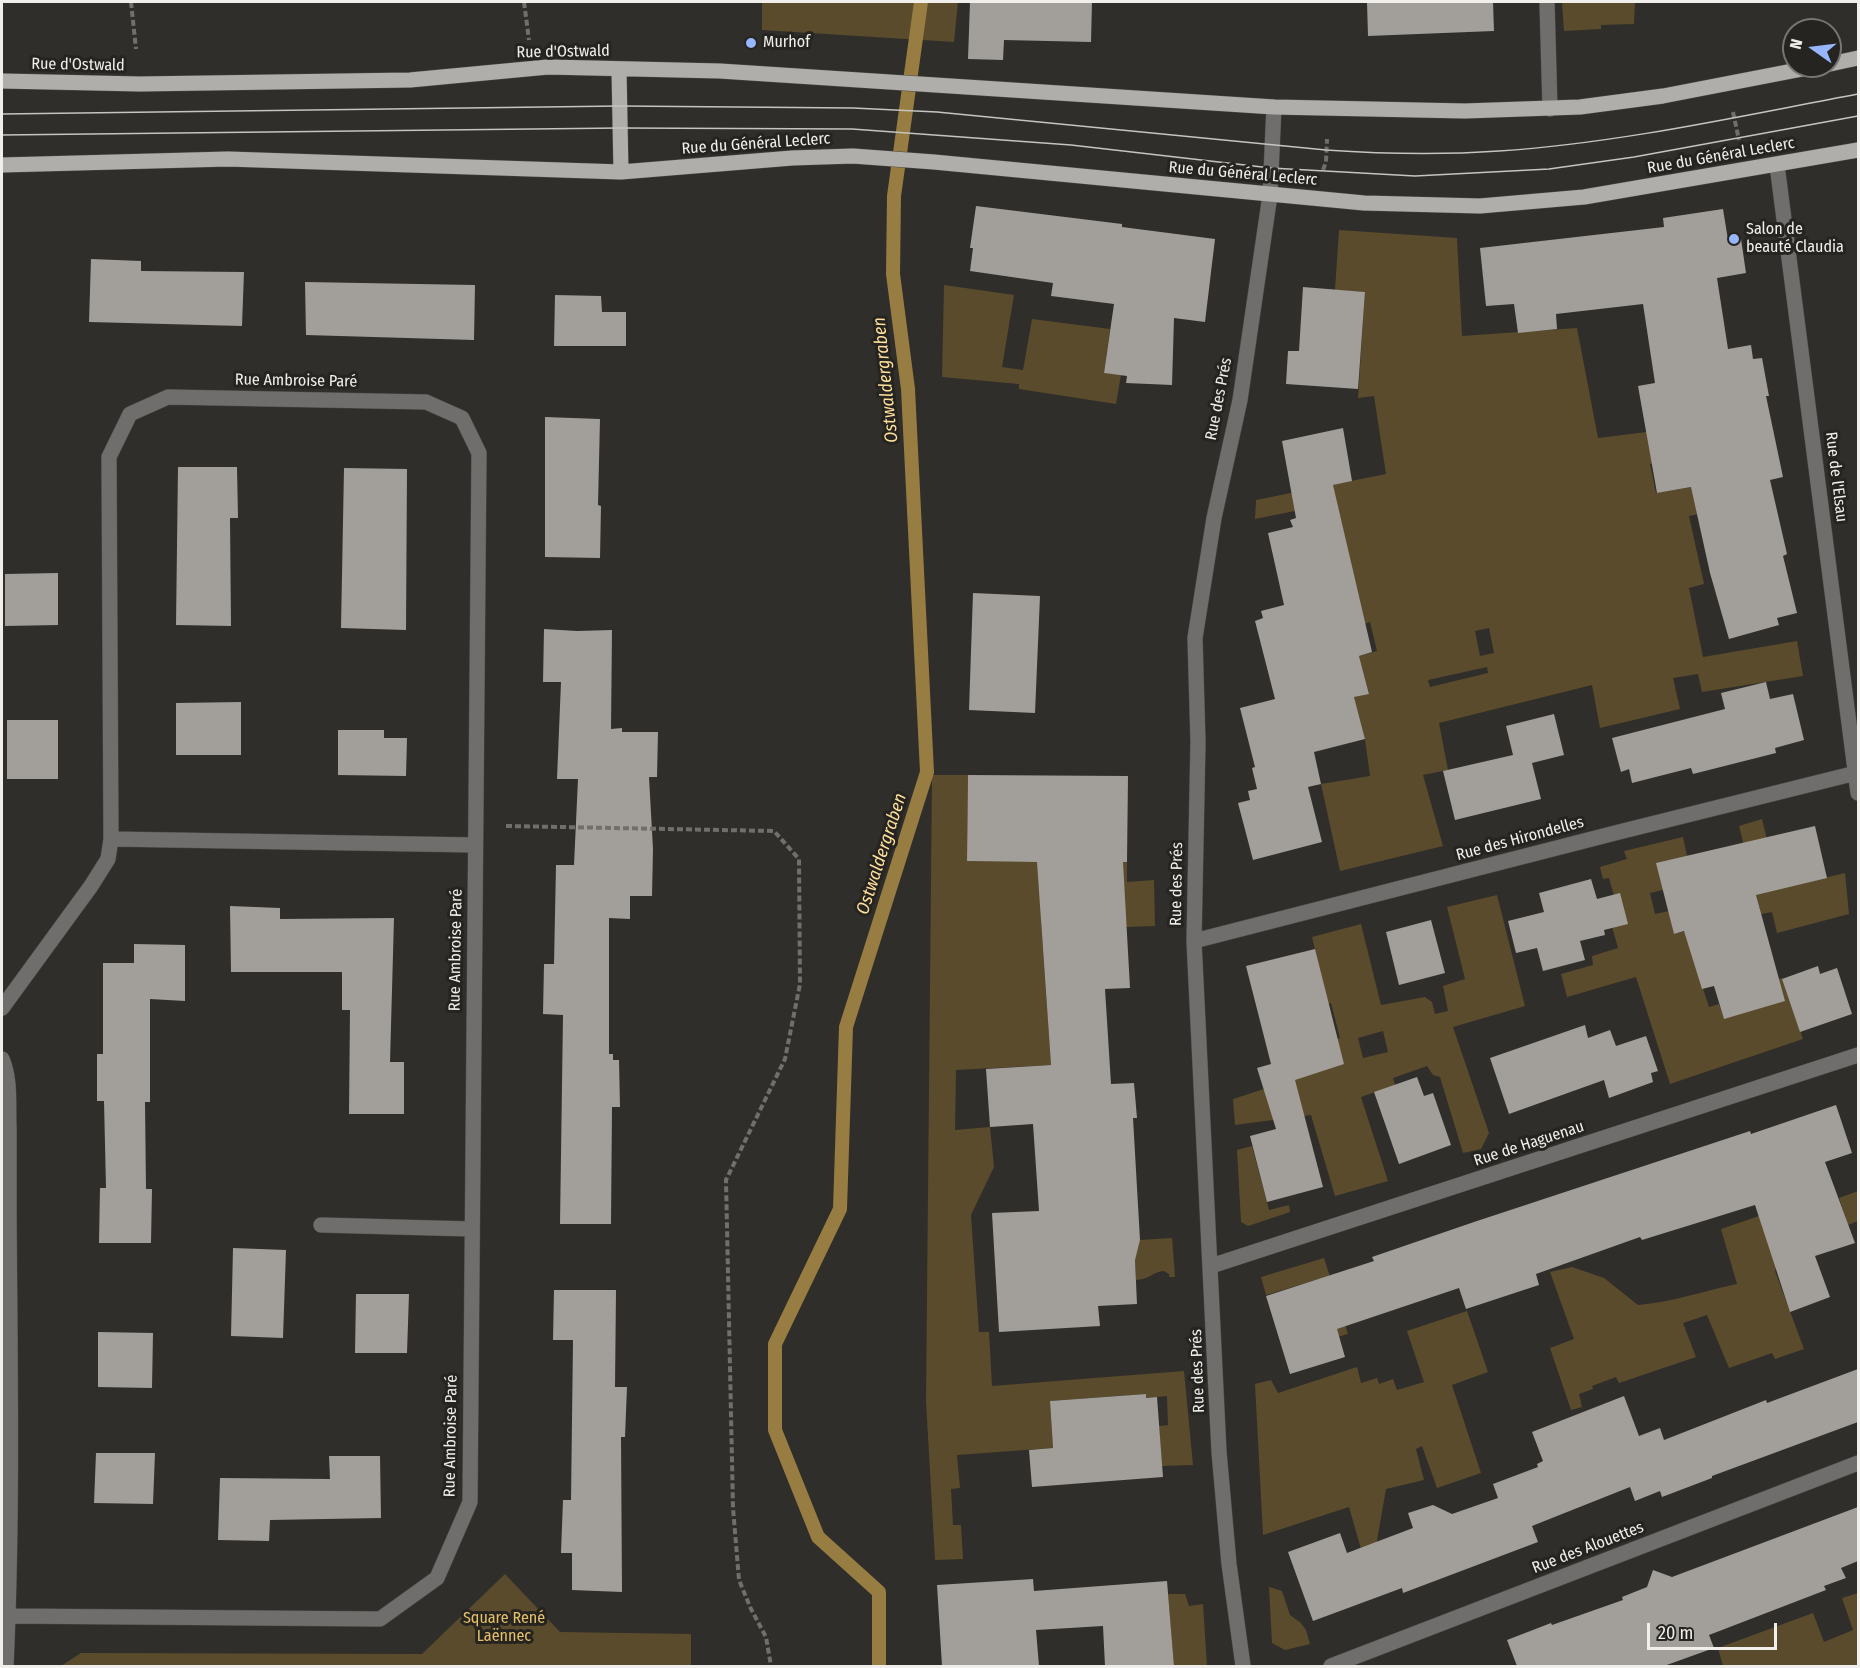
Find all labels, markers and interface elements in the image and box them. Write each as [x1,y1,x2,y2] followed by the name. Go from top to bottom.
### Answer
[1782,18,1842,78] north arrow
[763,33,810,53] place label: Murhof
[744,36,758,50] marker: Murhof
[1786,37,1806,51] text: N
[516,42,610,62] street label: Rue d'Ostwald
[31,55,125,75] street label: Rue d'Ostwald
[681,129,831,159] street label: Rue du Général Leclerc
[1646,134,1796,178] street label: Rue du Général Leclerc
[1168,158,1318,190] street label: Rue du Général Leclerc
[1746,220,1844,258] place label: Salon de beauté Claudia
[1727,232,1741,246] marker: Salon de beauté Claudia
[869,316,903,444] water label: Ostwaldergraben
[1202,356,1236,442] street label: Rue des Prés
[235,370,357,392] street label: Rue Ambroise Paré
[1821,431,1851,523] street label: Rue de l'Elsau
[852,791,912,917] water label: Ostwaldergraben
[1454,813,1586,865] street label: Rue des Hirondelles
[1167,842,1187,926] street label: Rue des Prés
[445,889,467,1011] street label: Rue Ambroise Paré
[1472,1117,1586,1171] street label: Rue de Haguenau
[1187,1329,1209,1413] street label: Rue des Prés
[440,1375,462,1497] street label: Rue Ambroise Paré
[1529,1518,1647,1578] street label: Rue des Alouettes
[463,1609,545,1647] park label: Square René Laënnec
[1650,1611,1780,1649] scale bar
[1658,1622,1693,1644] text: 20 m

